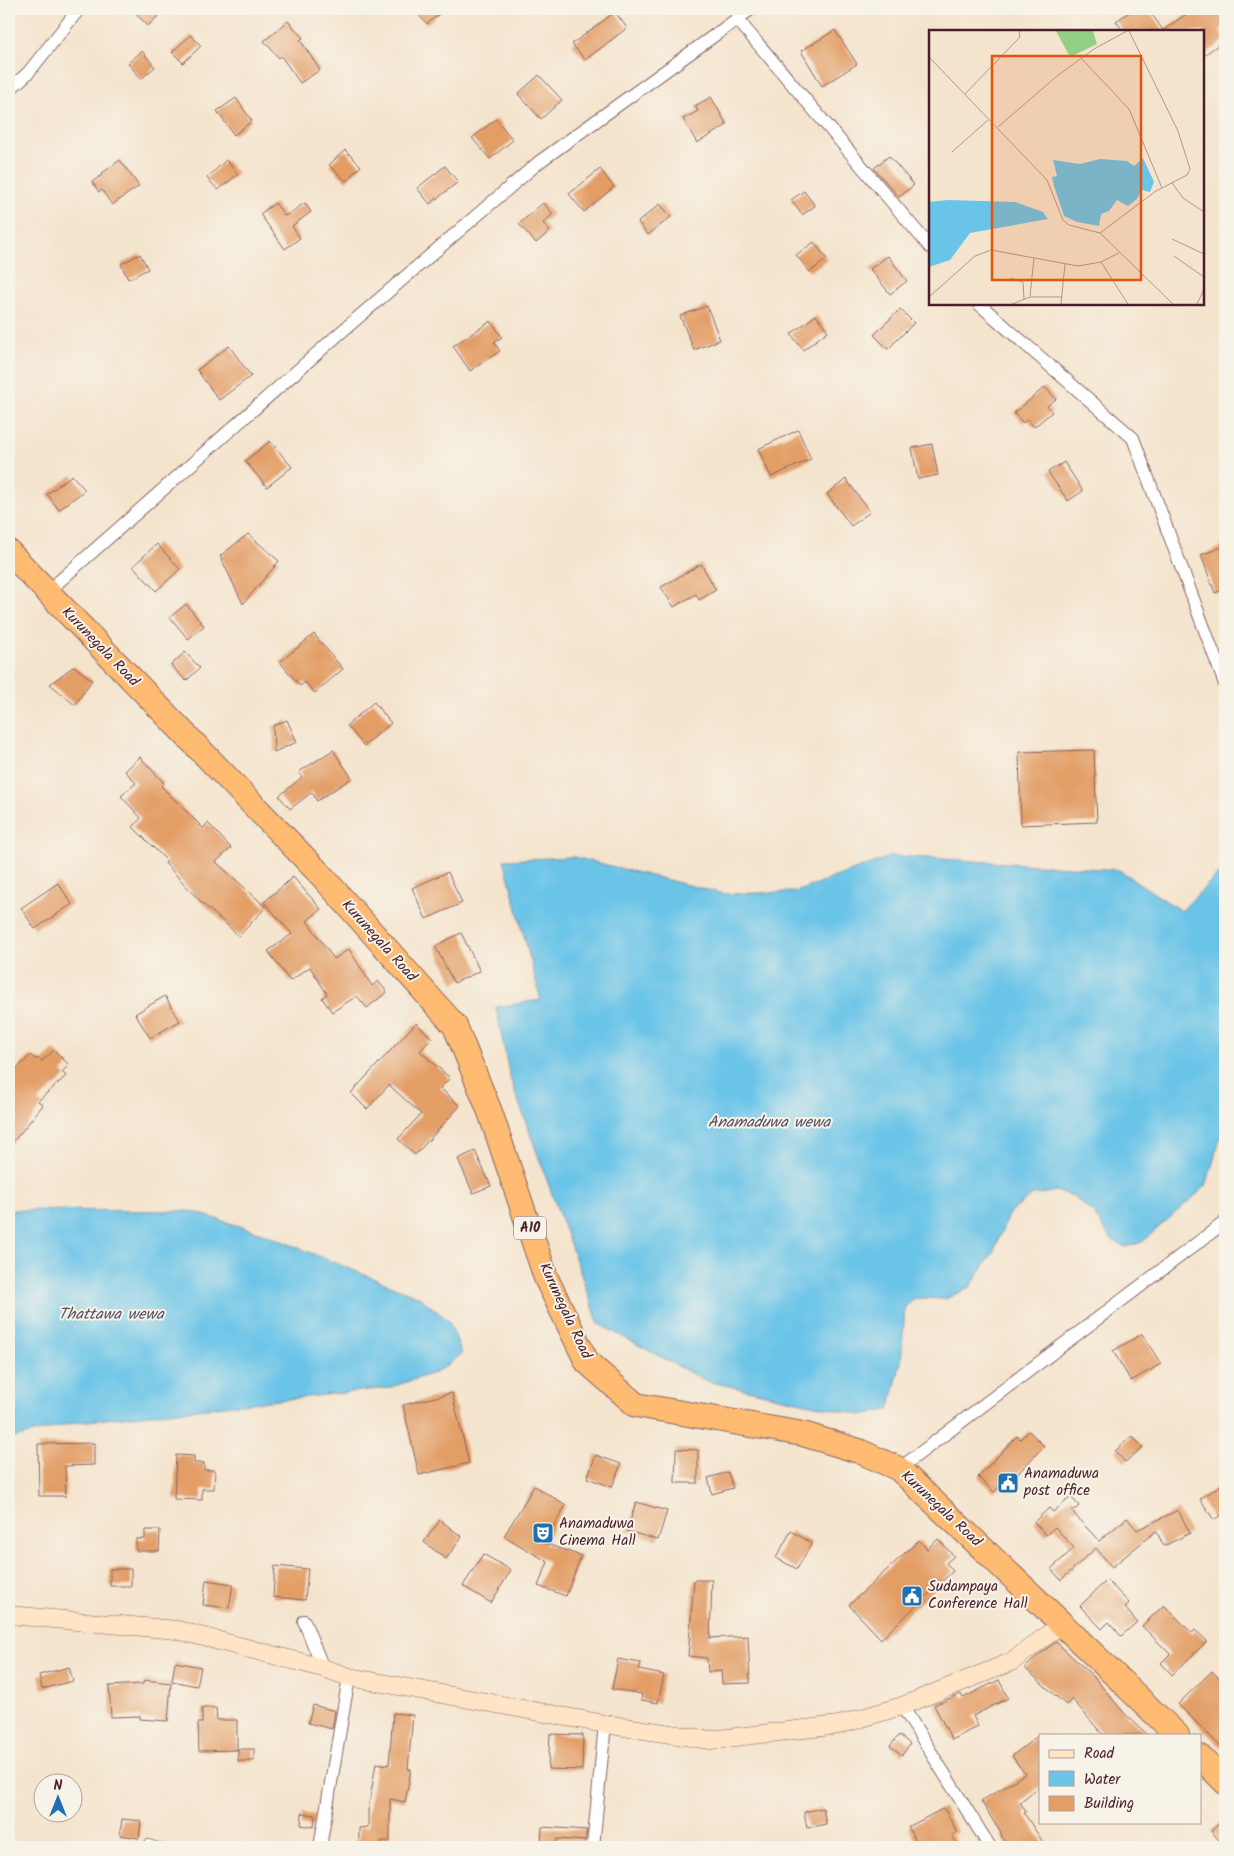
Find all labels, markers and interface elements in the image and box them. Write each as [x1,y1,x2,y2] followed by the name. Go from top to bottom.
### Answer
[929,30,1204,305] inset map
[55,601,145,693] street label: Kurunegala Road
[335,894,423,988] street label: Kurunegala Road
[708,1110,832,1135] water label: Anamaduwa wewa
[514,1216,546,1240] road number: A10
[532,1259,598,1364] street label: Kurunegala Road
[58,1302,165,1327] water label: Thattawa wewa
[1023,1462,1099,1503] place label: Anamaduwa post office
[895,1465,988,1554] street label: Kurunegala Road
[996,1471,1020,1495] public building icon: Anamaduwa post office
[559,1512,636,1553] place label: Anamaduwa Cinema Hall
[531,1521,555,1545] theatre icon: Anamaduwa Cinema Hall
[928,1575,1028,1616] place label: Sudampaya Conference Hall
[900,1584,924,1608] public building icon: Sudampaya Conference Hall
[1039,1734,1202,1824] legend
[1084,1742,1115,1766] text: Road
[1084,1768,1121,1792] text: Water
[32,1774,82,1824] north arrow
[54,1775,63,1797] text: N
[1084,1792,1134,1816] text: Building

